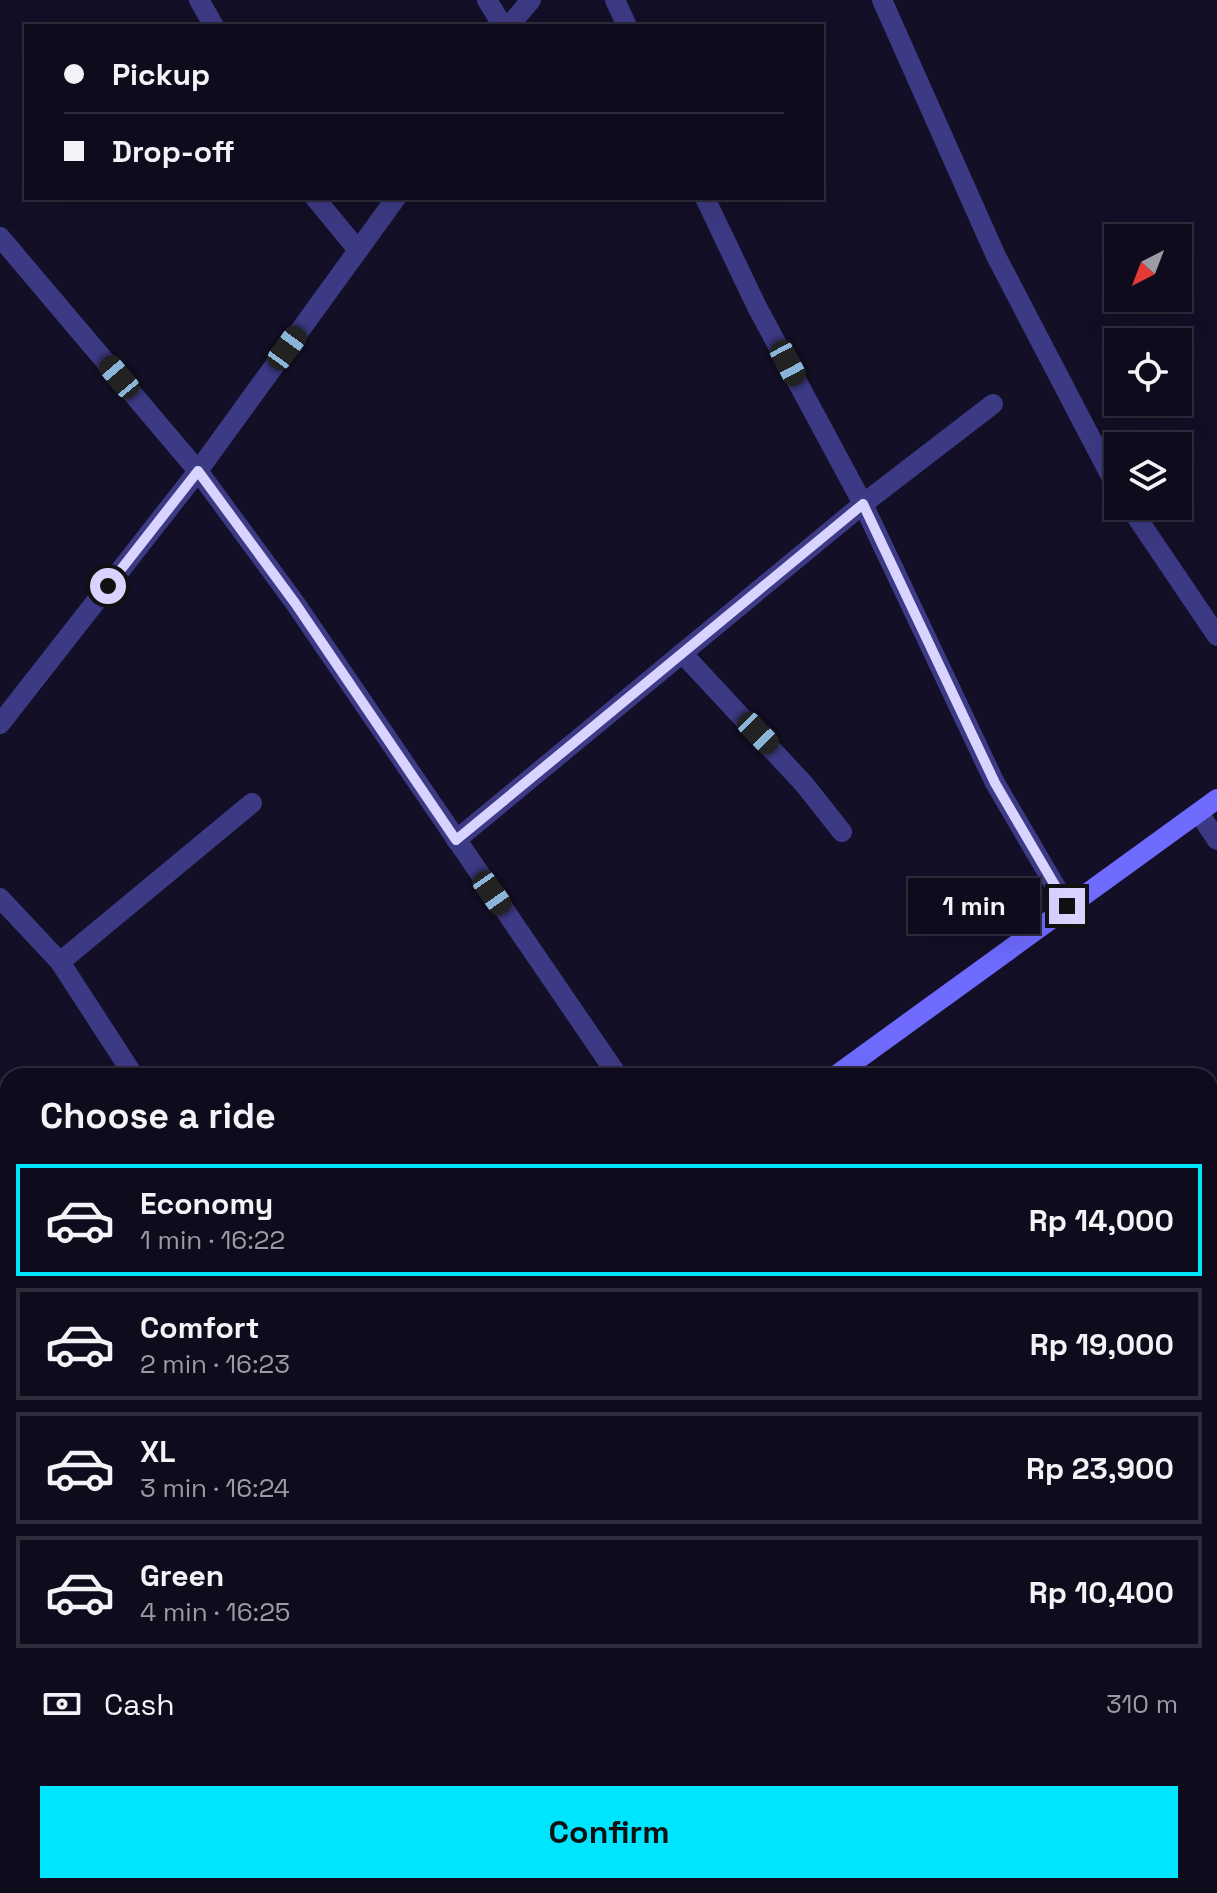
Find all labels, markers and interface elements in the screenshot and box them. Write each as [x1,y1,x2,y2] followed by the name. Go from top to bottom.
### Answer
[112,55,210,94] text: Pickup
[112,132,235,171] text: Drop-off
[1104,224,1192,312] north arrow
[1104,224,1192,520] map controls
[263,322,311,374] car
[1104,328,1192,416] button: locate
[766,336,810,390] car
[94,351,144,403] car
[1104,432,1192,520] button: layers
[90,568,126,604] route start
[733,707,783,759] car
[468,866,516,920] car
[907,878,1039,934] callout: 1 min
[1049,888,1085,924] route end
[942,889,1006,923] text: 1 min
[40,1093,276,1139] text: Choose a ride
[44,1184,116,1256] icon: car
[140,1184,273,1223] text: Economy
[1029,1201,1174,1240] text: Rp 14,000
[140,1223,285,1257] text: 1 min · 16:22
[44,1308,116,1380] icon: car
[140,1308,259,1347] text: Comfort
[1030,1325,1174,1364] text: Rp 19,000
[140,1347,290,1381] text: 2 min · 16:23
[44,1432,116,1504] icon: car
[140,1432,176,1471] text: XL
[1026,1449,1174,1488] text: Rp 23,900
[140,1471,290,1505] text: 3 min · 16:24
[44,1556,116,1628] icon: car
[140,1556,224,1595] text: Green
[1029,1573,1174,1612] text: Rp 10,400
[140,1595,290,1629] text: 4 min · 16:25
[40,1682,84,1726] icon: cash
[104,1685,175,1724] text: Cash
[1106,1687,1178,1721] text: 310 m
[40,1786,1178,1878] button: Confirm

